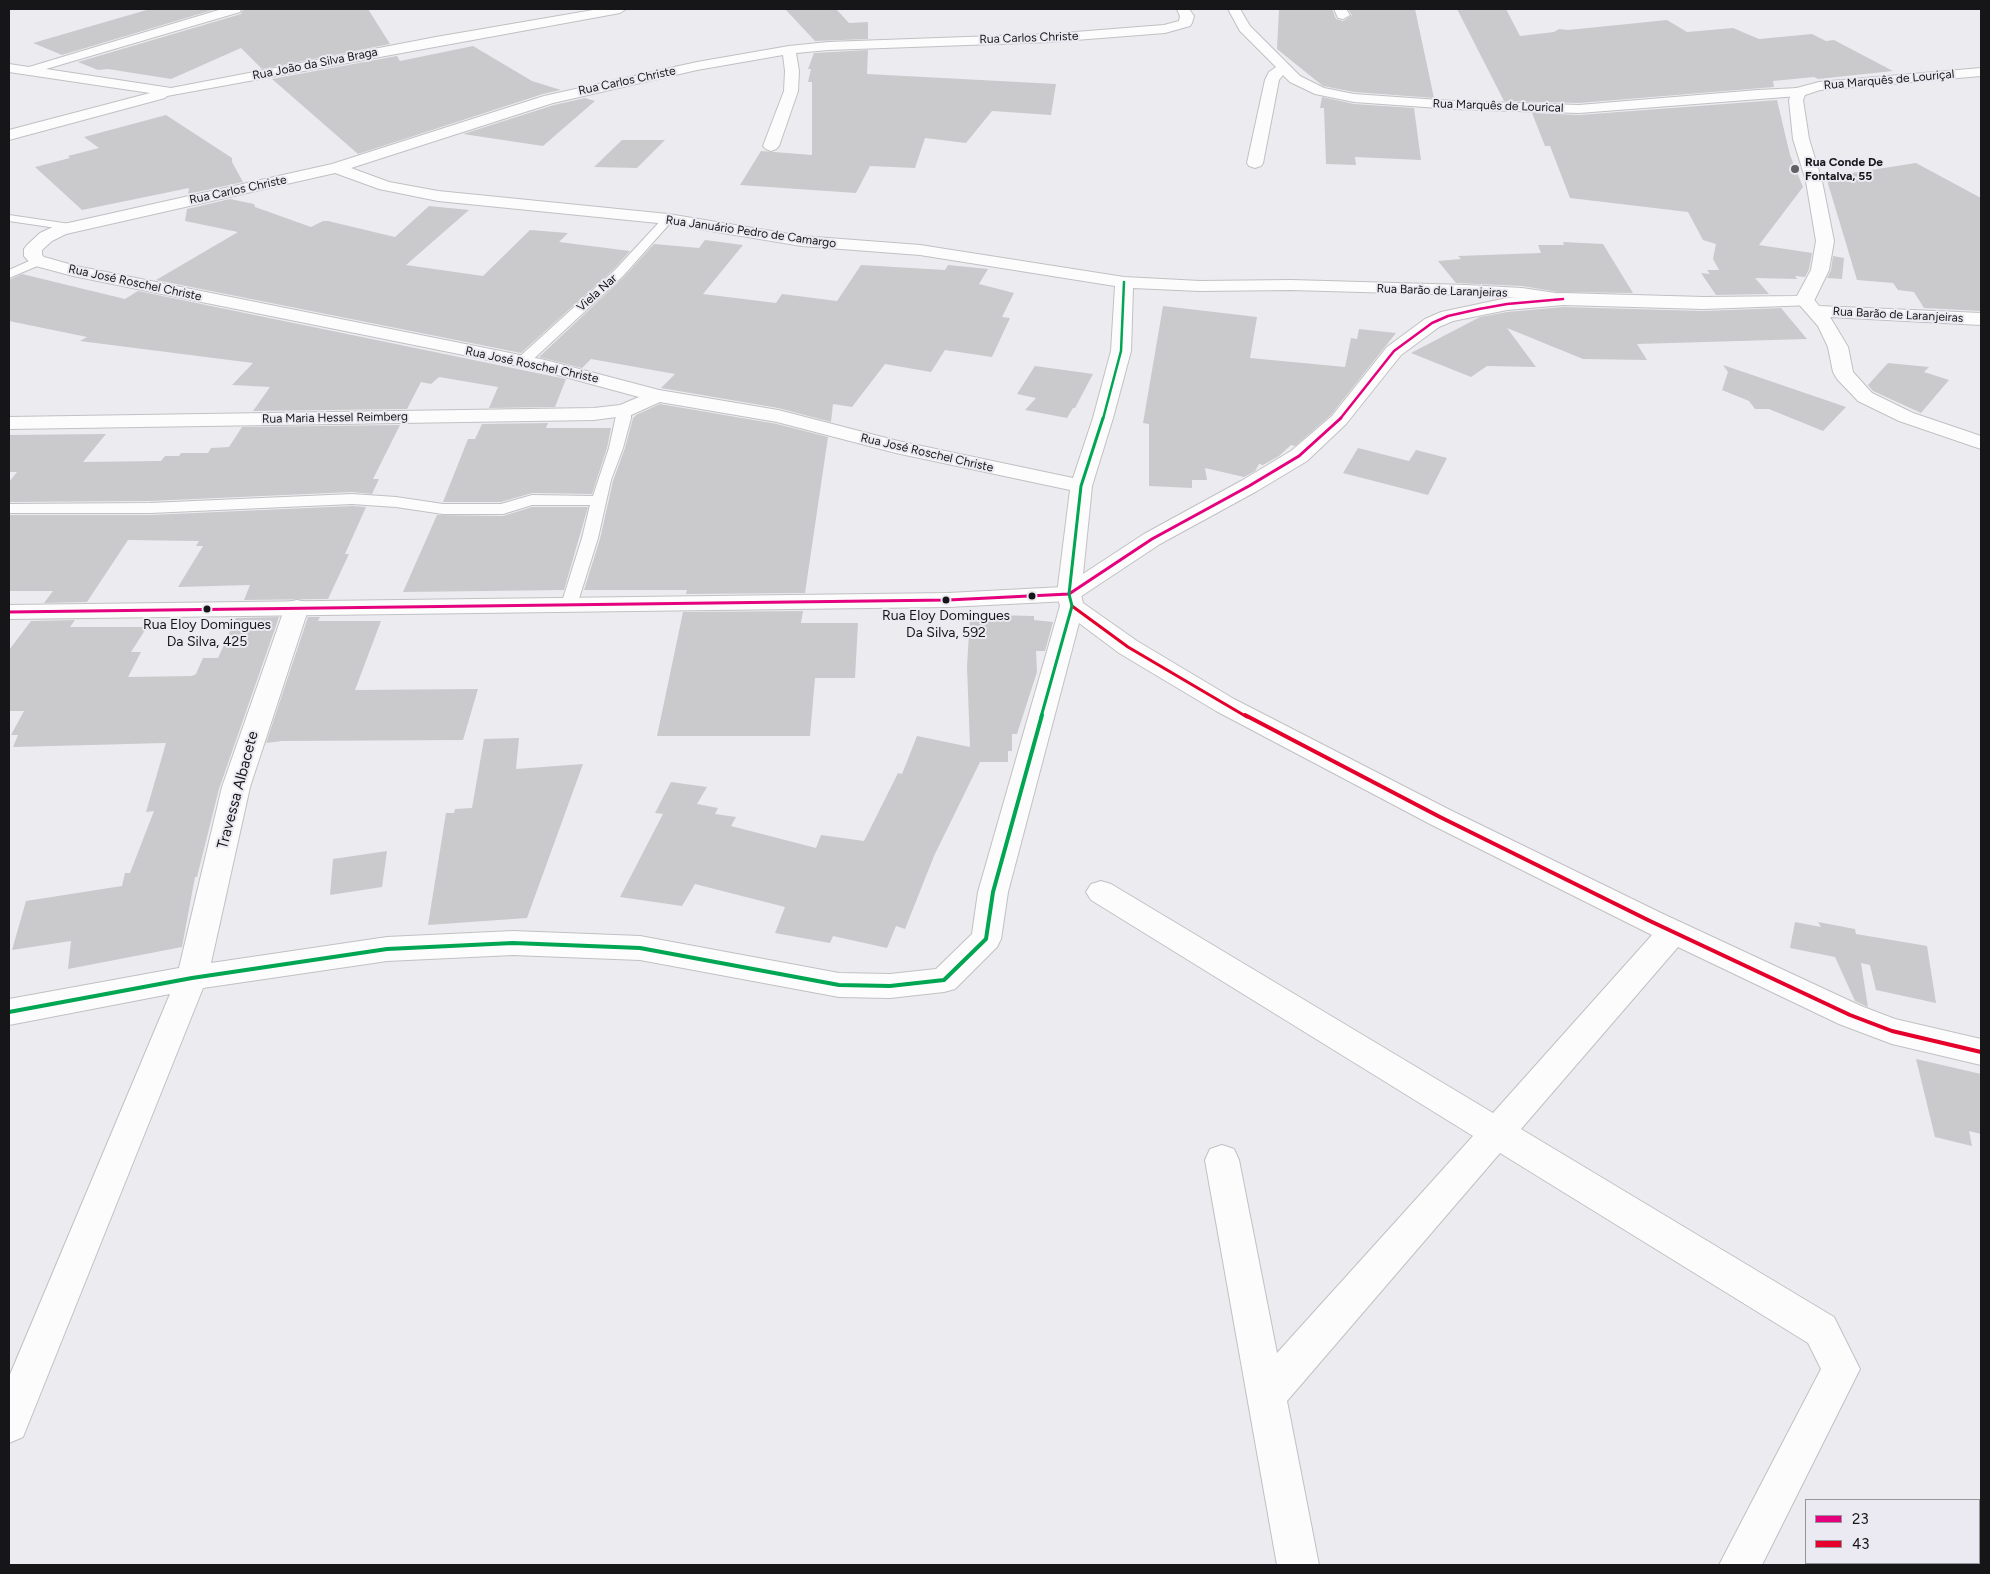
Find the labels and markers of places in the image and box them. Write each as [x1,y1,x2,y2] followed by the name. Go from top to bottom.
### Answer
[1805,155,1883,183] place label: Rua Conde De Fontalva, 55
[1789,163,1801,175] marker: Rua Conde De Fontalva, 55
[1027,591,1037,601] unlabelled marker
[941,595,951,605] marker: Rua Eloy Domingues Da Silva, 592
[202,604,212,614] marker: Rua Eloy Domingues Da Silva, 425
[882,608,1010,640] place label: Rua Eloy Domingues Da Silva, 592
[143,617,271,650] place label: Rua Eloy Domingues Da Silva, 425

